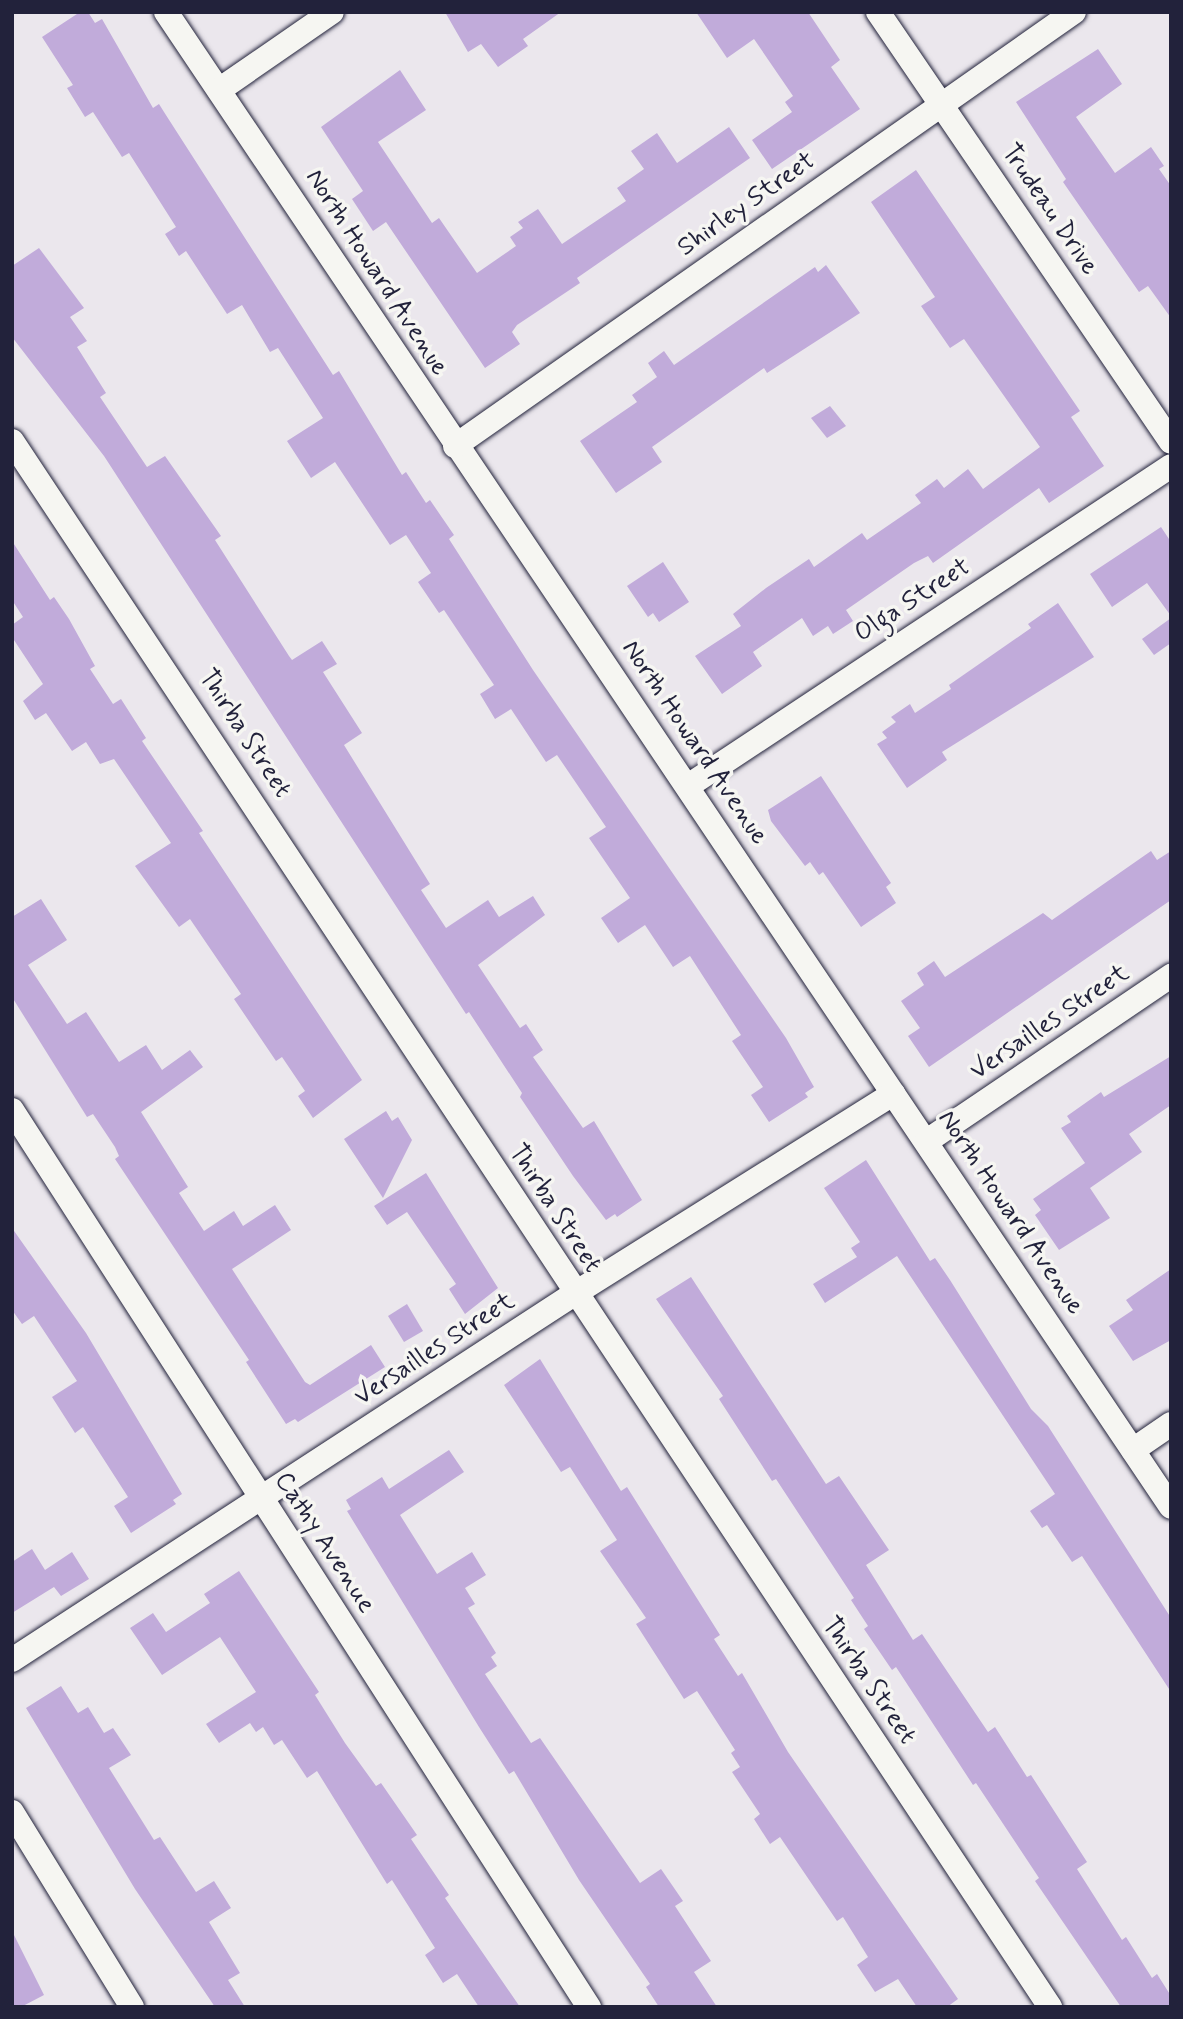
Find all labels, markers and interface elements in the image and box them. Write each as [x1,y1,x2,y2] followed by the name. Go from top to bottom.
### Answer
[994,139,1104,281] street label: Trudeau Drive
[673,146,821,264] street label: Shirley Street
[298,165,454,381] street label: North Howard Avenue
[850,552,976,650] street label: Olga Street
[615,636,773,850] street label: North Howard Avenue
[190,662,298,806] street label: Thirba Street
[965,958,1135,1088] street label: Versailles Street
[931,1106,1089,1320] street label: North Howard Avenue
[500,1137,608,1281] street label: Thirba Street
[349,1287,521,1413] street label: Versailles Street
[269,1470,379,1616] street label: Cathy Avenue
[813,1609,923,1753] street label: Thirba Street

